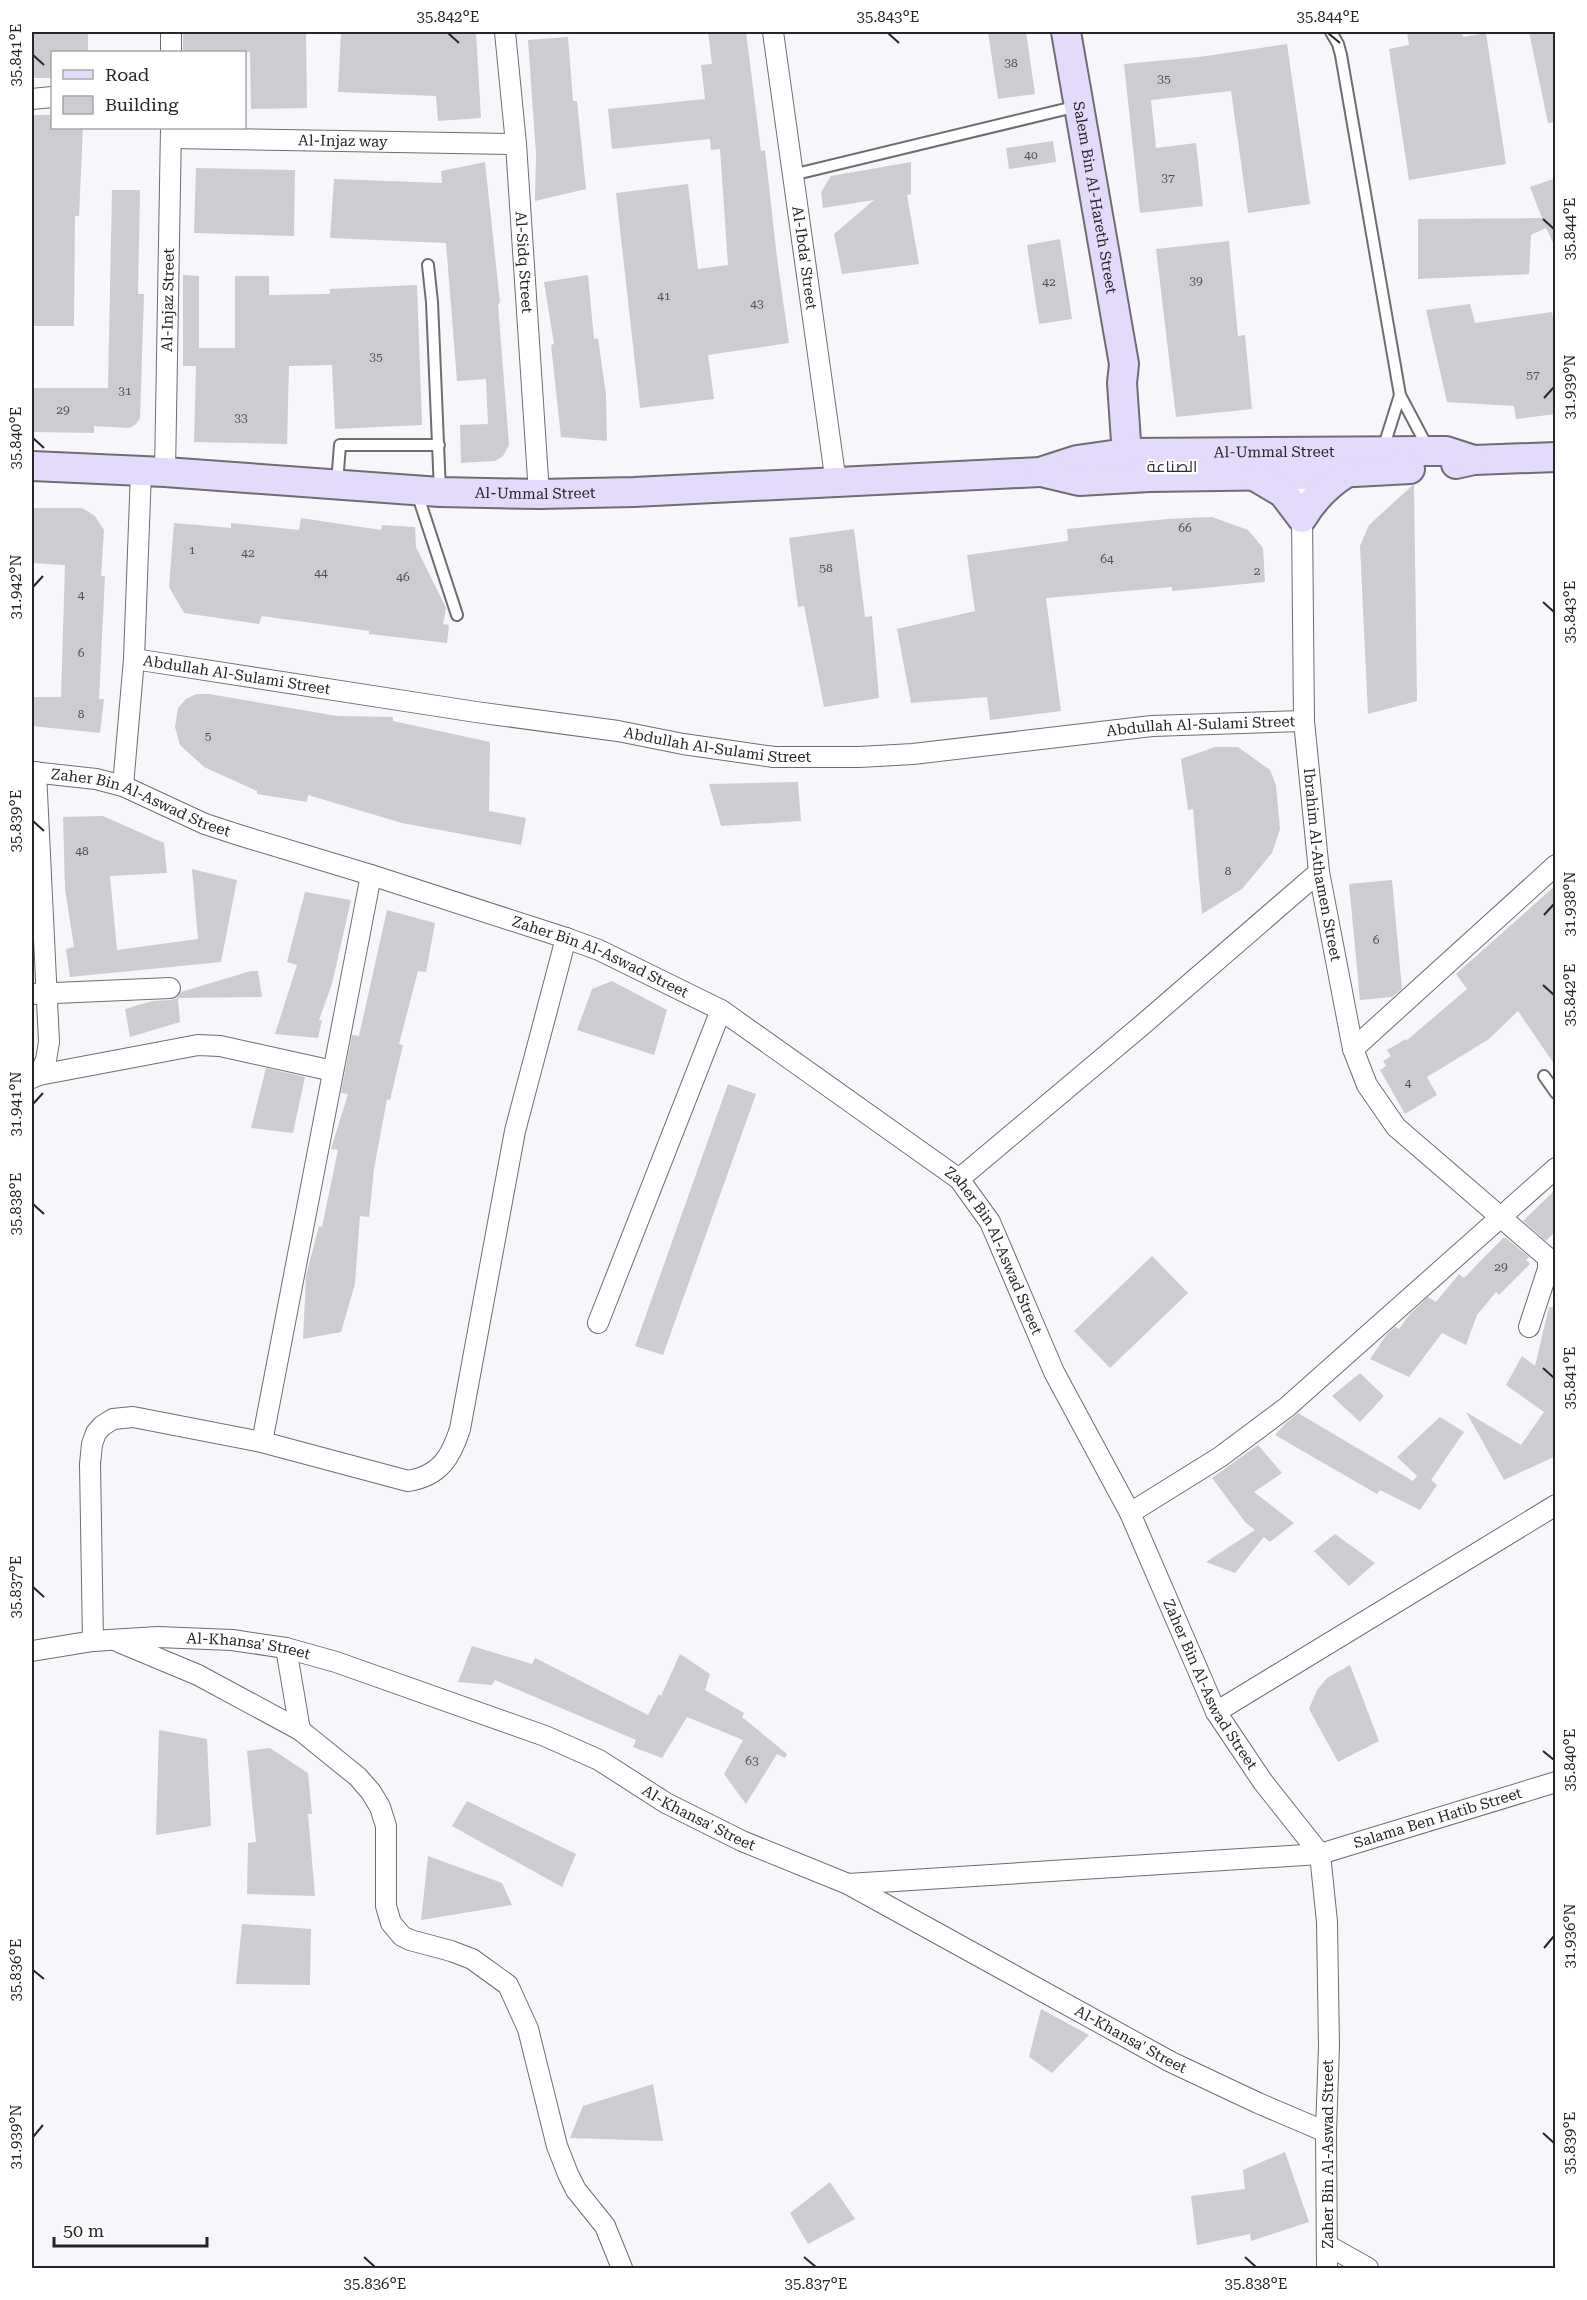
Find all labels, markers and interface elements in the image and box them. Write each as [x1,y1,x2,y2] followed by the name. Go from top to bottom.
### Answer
[417,8,479,26] text: 35.842°E
[857,8,919,26] text: 35.843°E
[1297,8,1359,26] text: 35.844°E
[7,24,25,86] text: 35.841°E
[51,51,246,129] legend
[1004,56,1018,70] house number: 38
[105,64,150,85] text: Road
[1157,72,1171,86] house number: 35
[105,94,179,115] text: Building
[1069,100,1121,296] street label: Salem Bin Al-Hareth Street
[298,131,388,151] street label: Al-Injaz way
[1024,148,1038,162] house number: 40
[1161,171,1175,185] house number: 37
[1561,198,1579,260] text: 35.844°E
[788,205,821,311] street label: Al-Ibda' Street
[511,211,536,314] street label: Al-Sidq Street
[158,248,178,352] street label: Al-Injaz Street
[1189,274,1203,288] house number: 39
[1042,275,1056,289] house number: 42
[657,289,671,303] house number: 41
[750,297,764,311] house number: 43
[369,350,383,364] house number: 35
[1561,354,1579,420] text: 31.939°N
[1526,368,1540,382] house number: 57
[118,384,132,398] house number: 31
[56,403,70,417] house number: 29
[7,407,25,469] text: 35.840°E
[234,411,248,425] house number: 33
[1214,443,1335,461] street label: Al-Ummal Street
[1147,457,1197,476] district label: الصناعة
[475,484,596,503] street label: Al-Ummal Street
[1178,521,1192,535] house number: 66
[189,543,196,557] house number: 1
[241,546,255,560] house number: 42
[1100,552,1114,566] house number: 64
[7,554,25,620] text: 31.942°N
[819,561,833,575] house number: 58
[1254,564,1261,578] house number: 2
[314,566,328,580] house number: 44
[396,570,410,584] house number: 46
[1561,581,1579,643] text: 35.843°E
[78,588,85,602] house number: 4
[78,646,85,660] house number: 6
[142,652,332,698] street label: Abdullah Al-Sulami Street
[78,707,85,721] house number: 8
[1105,712,1296,740] street label: Abdullah Al-Sulami Street
[622,723,811,766] street label: Abdullah Al-Sulami Street
[205,729,212,743] house number: 5
[50,765,233,841] street label: Zaher Bin Al-Aswad Street
[1300,767,1345,963] street label: Ibrahim Al-Athamen Street
[7,790,25,852] text: 35.839°E
[75,844,89,858] house number: 48
[1225,864,1232,878] house number: 8
[1561,871,1579,937] text: 31.938°N
[510,912,692,1002] street label: Zaher Bin Al-Aswad Street
[1373,933,1380,947] house number: 6
[1561,964,1579,1026] text: 35.842°E
[7,1071,25,1137] text: 31.941°N
[1405,1076,1412,1090] house number: 4
[942,1163,1046,1338] street label: Zaher Bin Al-Aswad Street
[7,1173,25,1235] text: 35.838°E
[1494,1260,1508,1274] house number: 29
[1561,1347,1579,1409] text: 35.841°E
[7,1556,25,1618] text: 35.837°E
[1159,1596,1261,1773] street label: Zaher Bin Al-Aswad Street
[186,1629,313,1663] street label: Al-Khansa' Street
[1561,1729,1579,1791] text: 35.840°E
[745,1754,759,1768] house number: 63
[639,1781,758,1855] street label: Al-Khansa' Street
[1351,1784,1524,1852] street label: Salama Ben Hatib Street
[1561,1903,1579,1969] text: 31.936°N
[7,1939,25,2001] text: 35.836°E
[1072,2002,1190,2077] street label: Al-Khansa' Street
[1319,2059,1337,2249] street label: Zaher Bin Al-Aswad Street
[7,2104,25,2170] text: 31.939°N
[1561,2112,1579,2174] text: 35.839°E
[54,2210,207,2248] scale bar
[63,2220,104,2241] text: 50 m
[344,2275,406,2293] text: 35.836°E
[785,2275,847,2293] text: 35.837°E
[1225,2275,1287,2293] text: 35.838°E

